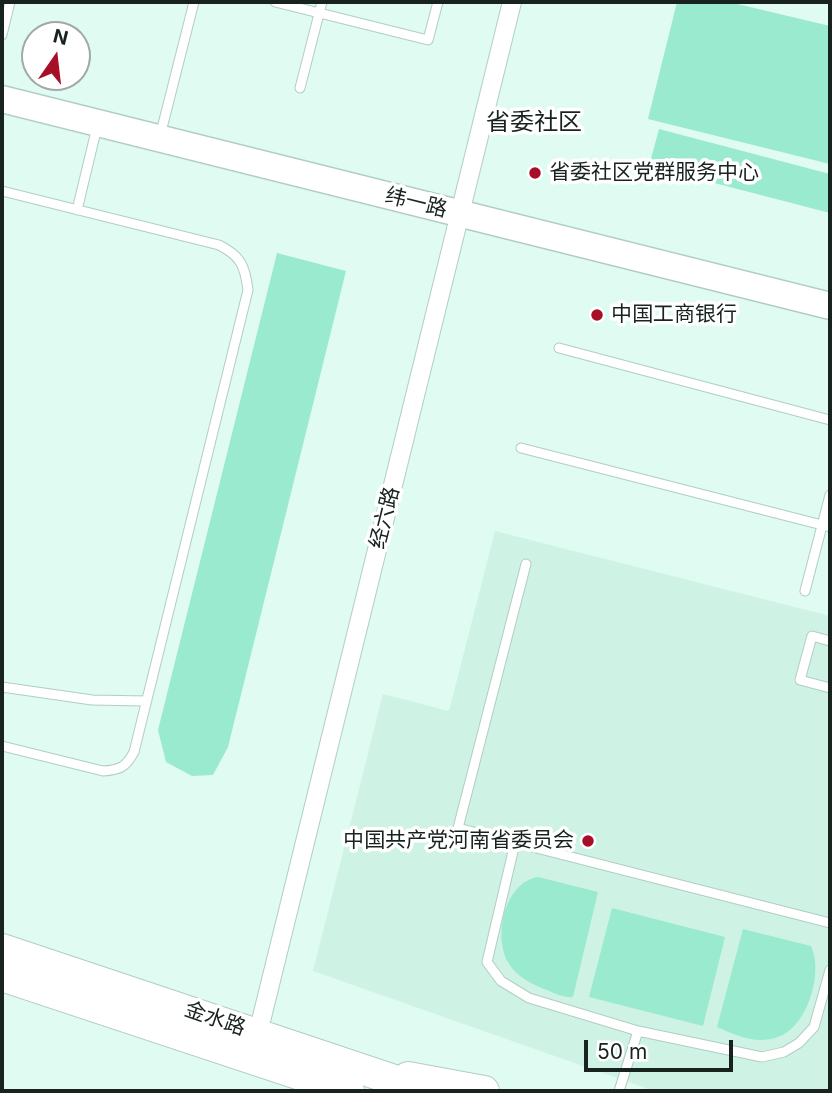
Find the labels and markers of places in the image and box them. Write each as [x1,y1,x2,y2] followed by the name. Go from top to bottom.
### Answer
[549,160,759,186] place label: 省委社区党群服务中心
[527,165,543,181] marker: 省委社区党群服务中心
[611,302,737,328] place label: 中国工商银行
[589,307,605,323] marker: 中国工商银行
[343,828,574,854] place label: 中国共产党河南省委员会
[580,833,596,849] marker: 中国共产党河南省委员会

